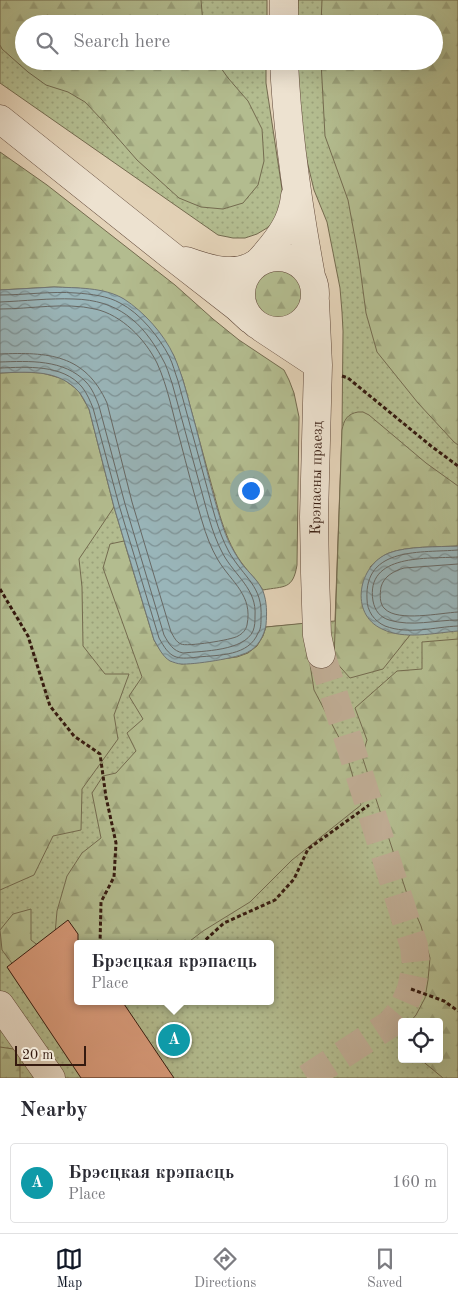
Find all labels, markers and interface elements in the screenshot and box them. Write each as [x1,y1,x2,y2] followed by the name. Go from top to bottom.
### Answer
[15,15,443,70] search box
[33,29,61,57] icon: search
[73,33,170,52] text: Search here
[309,420,326,535] street label: Крэпасны праезд
[238,478,264,504] your location
[74,940,274,1005] popup
[91,953,257,972] text: Брэсцкая крэпасць
[91,976,128,992] text: Place
[398,1018,443,1063] map controls
[398,1018,443,1063] button: locate
[158,1021,190,1059] pin: A
[15,1043,86,1066] scale bar
[22,1048,53,1062] text: 20 m
[20,1100,88,1121] text: Nearby
[68,1164,234,1183] text: Брэсцкая крэпасць
[31,1175,43,1191] text: A
[392,1175,437,1191] text: 160 m
[68,1187,105,1203] text: Place
[55,1245,83,1292] tab: Map
[194,1245,256,1292] tab: Directions
[367,1245,403,1292] tab: Saved

